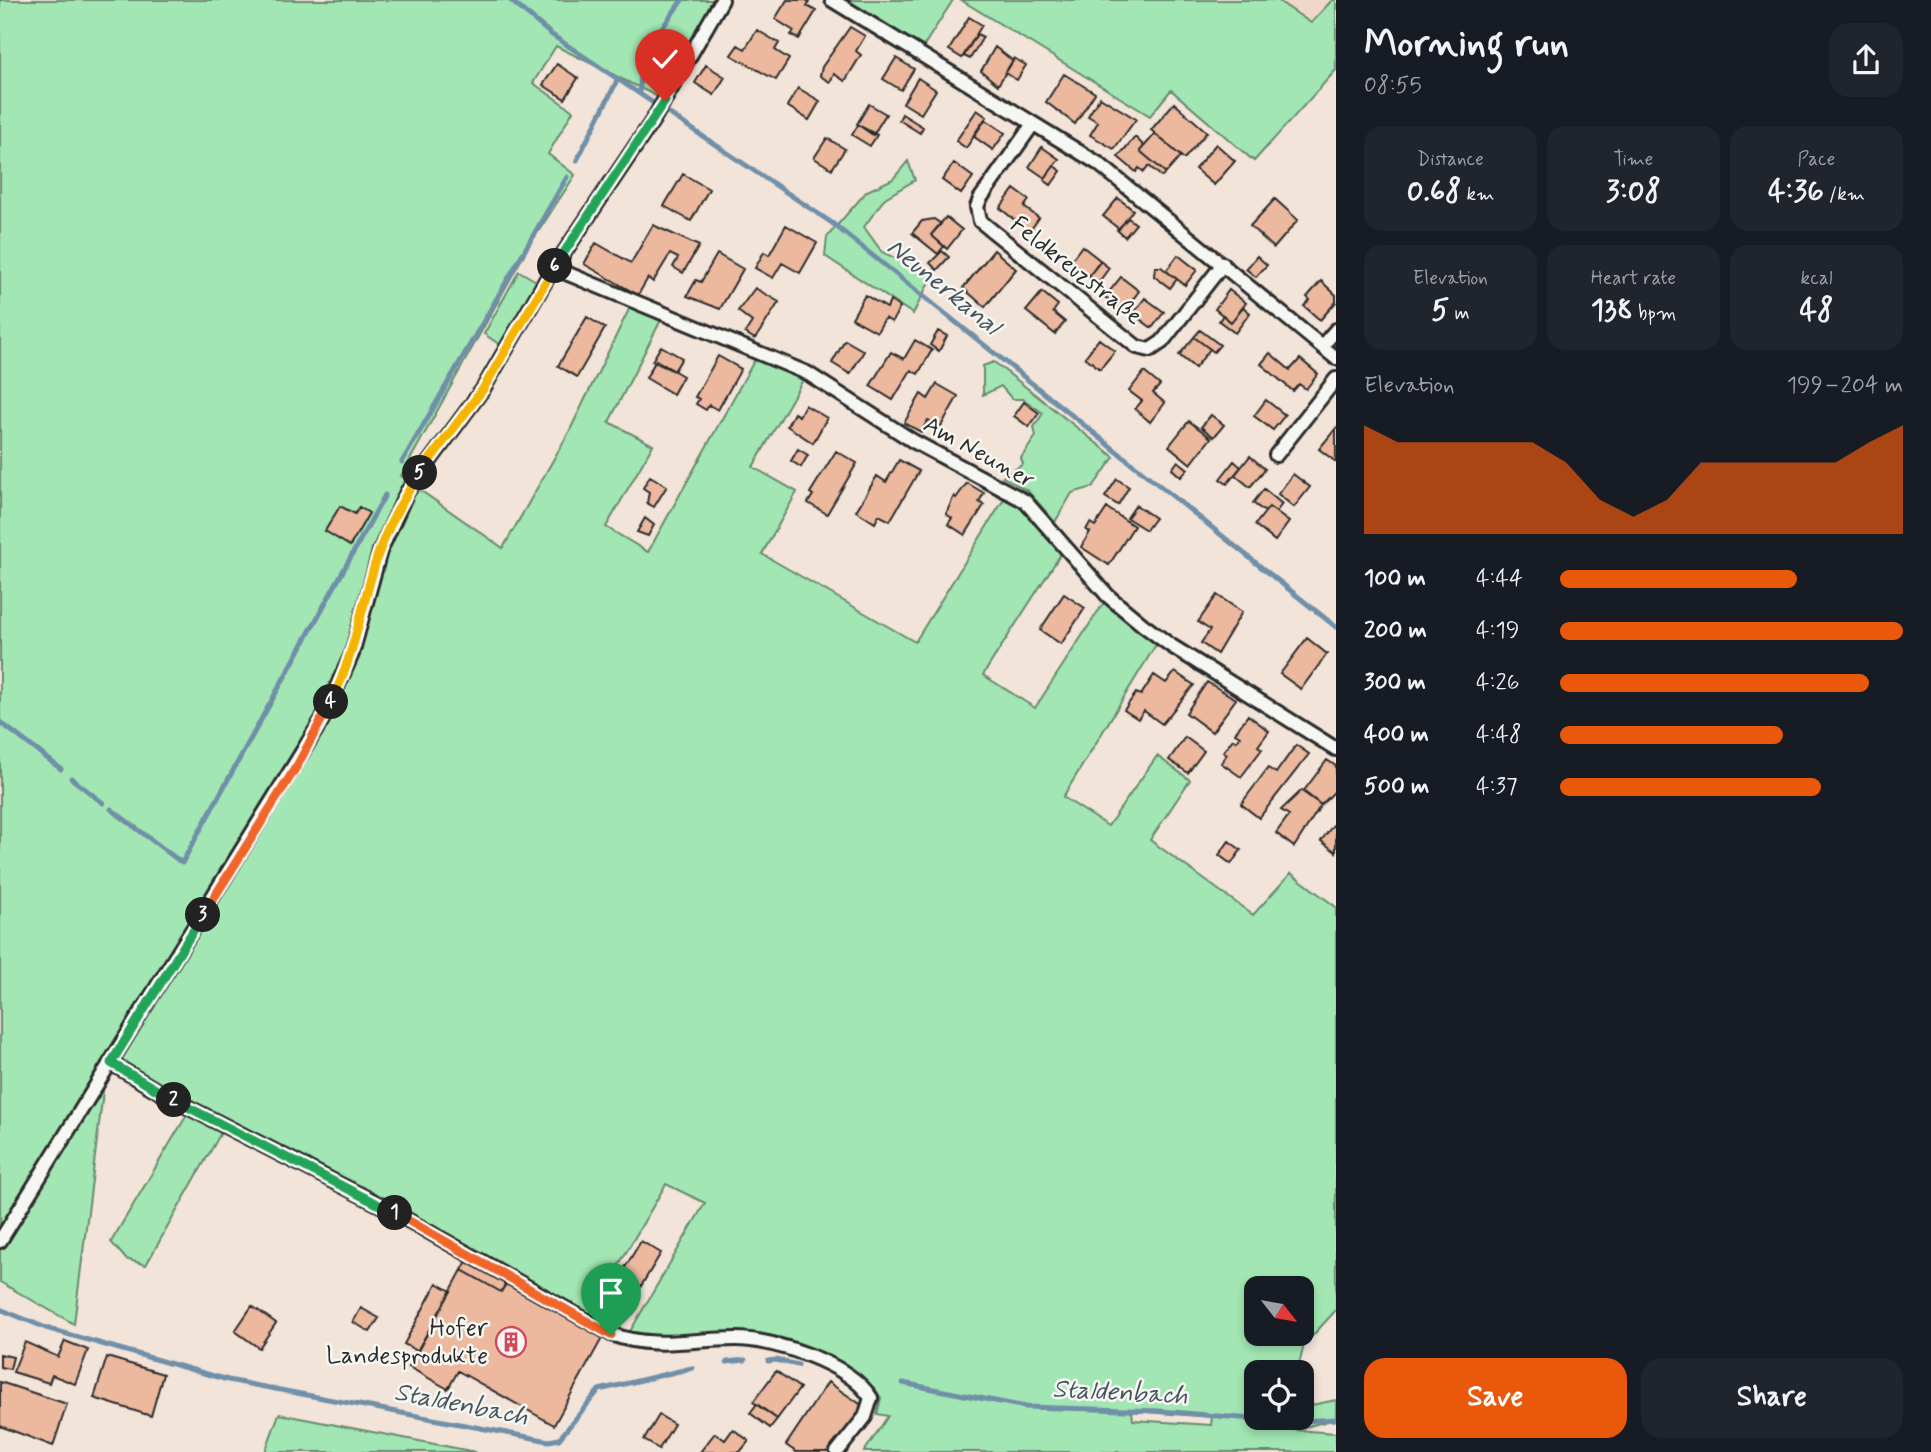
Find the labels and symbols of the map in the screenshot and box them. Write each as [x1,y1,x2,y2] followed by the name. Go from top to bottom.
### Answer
[635,29,695,101] pin
[1004,210,1149,332] street label: Feldkreuzstraße
[879,231,1010,346] water label: Neunerkanal
[538,248,572,284] pin: 6
[918,410,1040,496] street label: Am Neuner
[402,456,438,490] pin: 5
[314,684,348,720] pin: 4
[186,898,220,932] pin: 3
[156,1082,192,1118] pin: 2
[378,1196,412,1230] pin: 1
[581,1263,641,1335] pin
[1244,1276,1314,1346] north arrow
[326,1313,489,1372] place label: Hofer Landesprodukte
[494,1325,528,1359] building icon: Hofer Landesprodukte
[1051,1372,1189,1414] water label: Staldenbach
[391,1375,531,1435] water label: Staldenbach

